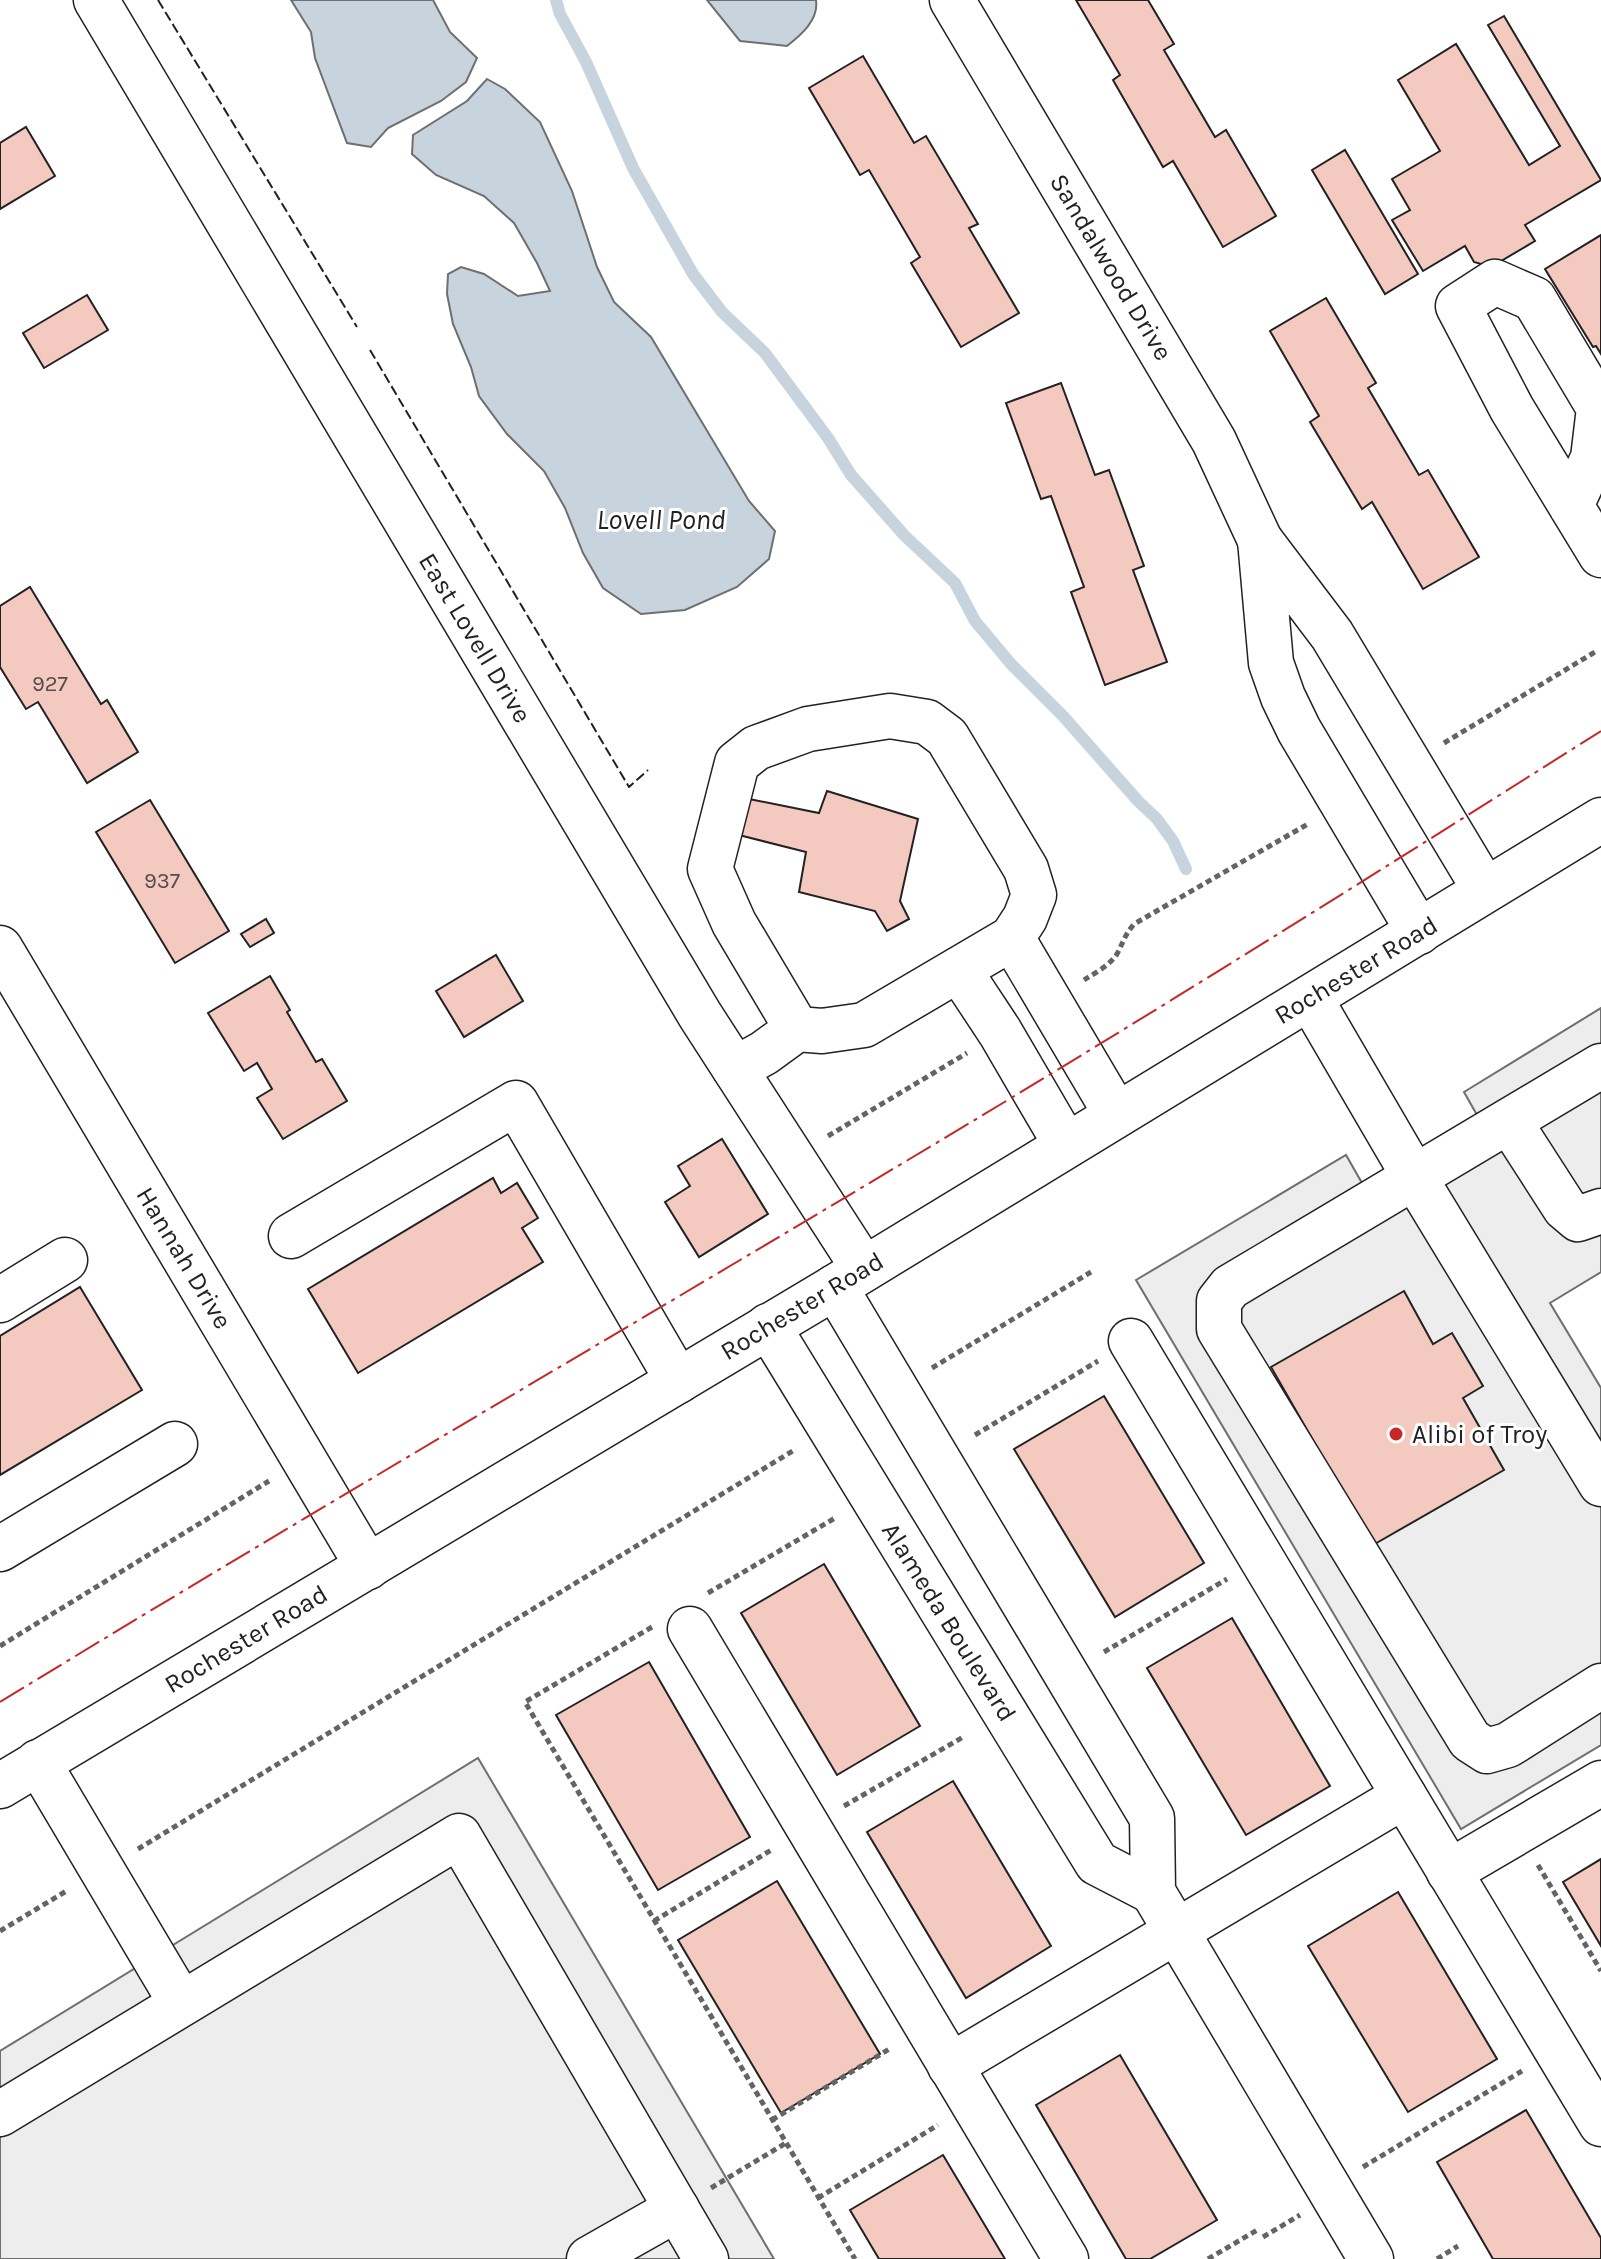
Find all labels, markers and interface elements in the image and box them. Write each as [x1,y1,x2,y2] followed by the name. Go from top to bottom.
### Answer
[1043,168,1179,366] street label: Sandalwood Drive
[596,503,726,536] water label: Lovell Pond
[412,547,538,729] street label: East Lovell Drive
[32,671,68,697] house number: 927
[144,868,180,894] house number: 937
[1269,909,1443,1031] street label: Rochester Road
[130,1181,238,1335] street label: Hannah Drive
[715,1245,889,1367] street label: Rochester Road
[1412,1419,1547,1450] place label: Alibi of Troy
[1387,1425,1405,1443] marker: Alibi of Troy
[875,1517,1023,1727] street label: Alameda Boulevard
[159,1578,333,1700] street label: Rochester Road

